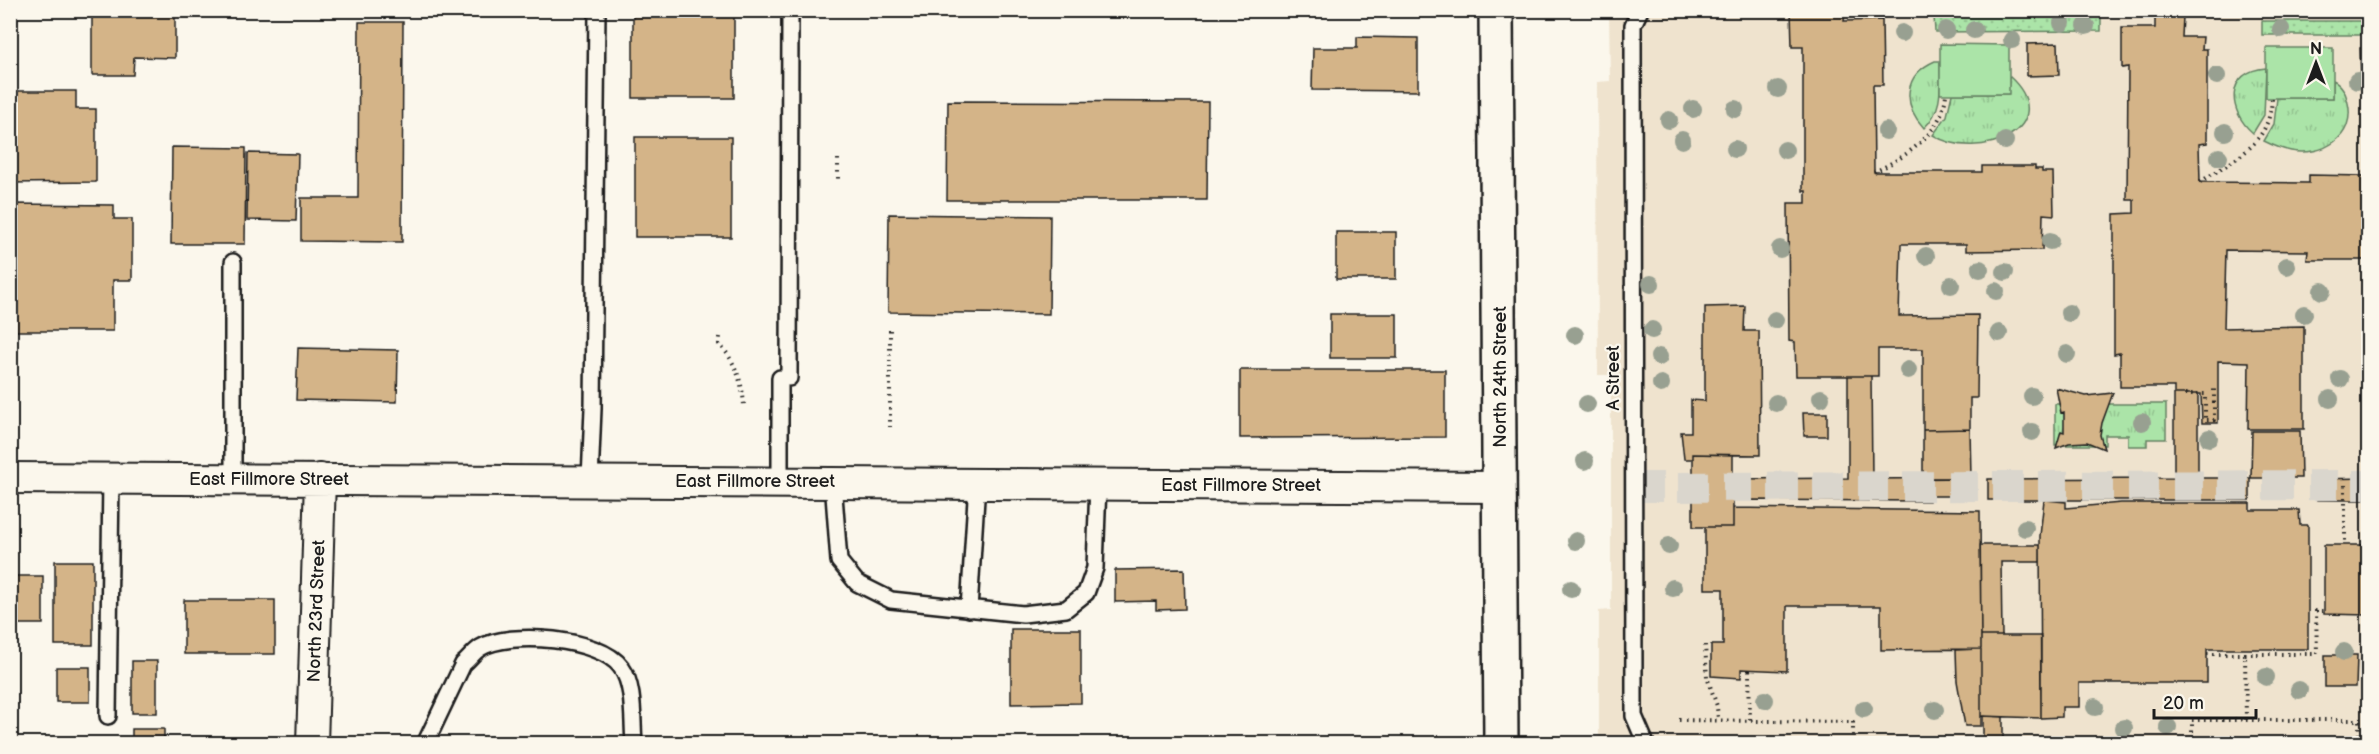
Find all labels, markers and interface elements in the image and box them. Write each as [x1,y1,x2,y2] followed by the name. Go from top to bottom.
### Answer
[2286,33,2346,93] north arrow
[2310,40,2322,59] text: N
[1490,306,1511,448] street label: North 24th Street
[1603,345,1624,410] street label: A Street
[189,469,350,490] street label: East Fillmore Street
[675,471,836,492] street label: East Fillmore Street
[1161,475,1322,496] street label: East Fillmore Street
[304,539,329,683] street label: North 23rd Street
[2154,682,2256,720] scale bar
[2163,693,2204,714] text: 20 m

